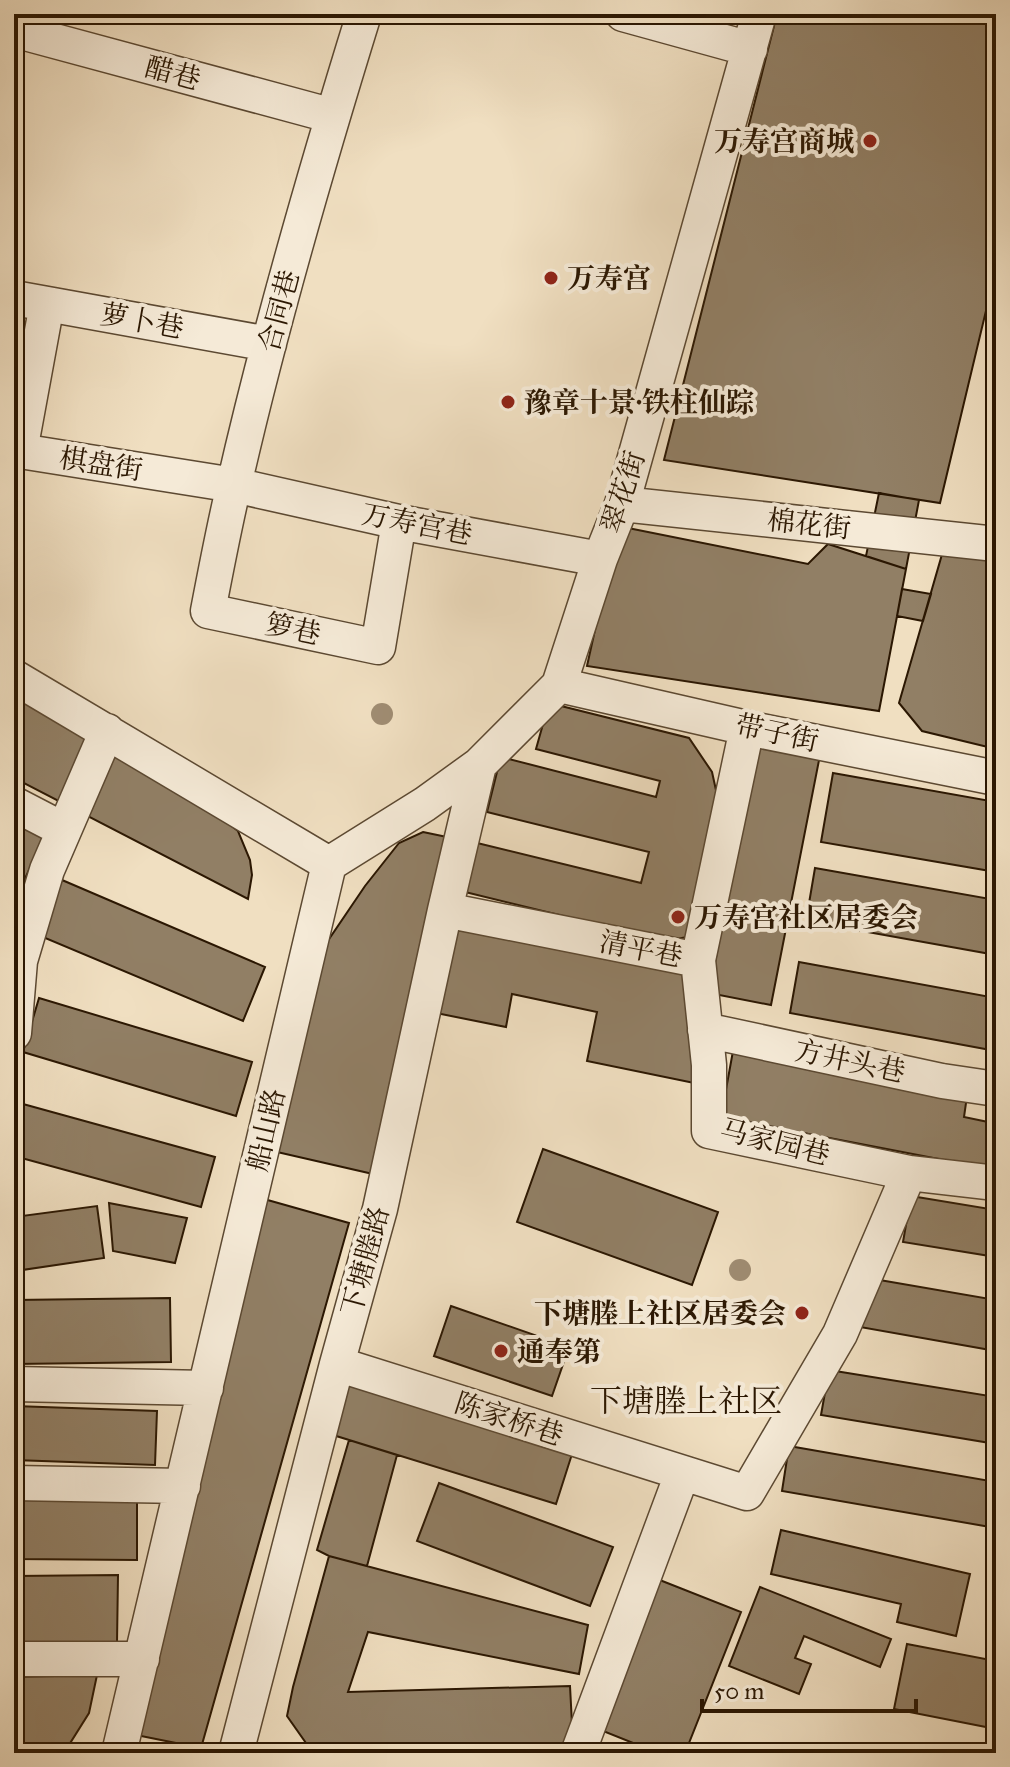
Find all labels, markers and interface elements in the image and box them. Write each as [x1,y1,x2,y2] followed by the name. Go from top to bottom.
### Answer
[141,49,205,97] street label: 醋巷
[714,124,854,159] place label: 万寿宫商城
[861,132,879,150] marker: 万寿宫商城
[567,261,651,296] place label: 万寿宫
[251,266,307,356] street label: 合同巷
[542,269,560,287] marker: 万寿宫
[98,296,186,346] street label: 萝卜巷
[524,385,754,420] place label: 豫章十景·铁柱仙踪
[499,393,517,411] marker: 豫章十景·铁柱仙踪
[57,440,145,488] street label: 棋盘街
[593,447,653,537] street label: 翠花街
[359,496,475,552] street label: 万寿宫巷
[765,502,853,546] street label: 棉花街
[262,606,324,652] street label: 箩巷
[732,707,822,759] street label: 带子街
[694,900,918,935] place label: 万寿宫社区居委会
[669,908,687,926] marker: 万寿宫社区居委会
[596,924,686,974] street label: 清平巷
[792,1032,908,1090] street label: 方井头巷
[239,1085,293,1175] street label: 船山路
[716,1111,834,1173] street label: 马家园巷
[334,1202,396,1320] street label: 下塘塍路
[534,1296,786,1331] place label: 下塘塍上社区居委会
[793,1304,811,1322] marker: 下塘塍上社区居委会
[517,1334,601,1369] place label: 通奉第
[492,1342,510,1360] marker: 通奉第
[590,1382,782,1421] district label: 下塘塍上社区
[450,1385,568,1453] street label: 陈家桥巷
[702,1663,916,1713] scale bar
[714,1676,764,1706] text: 50 m

